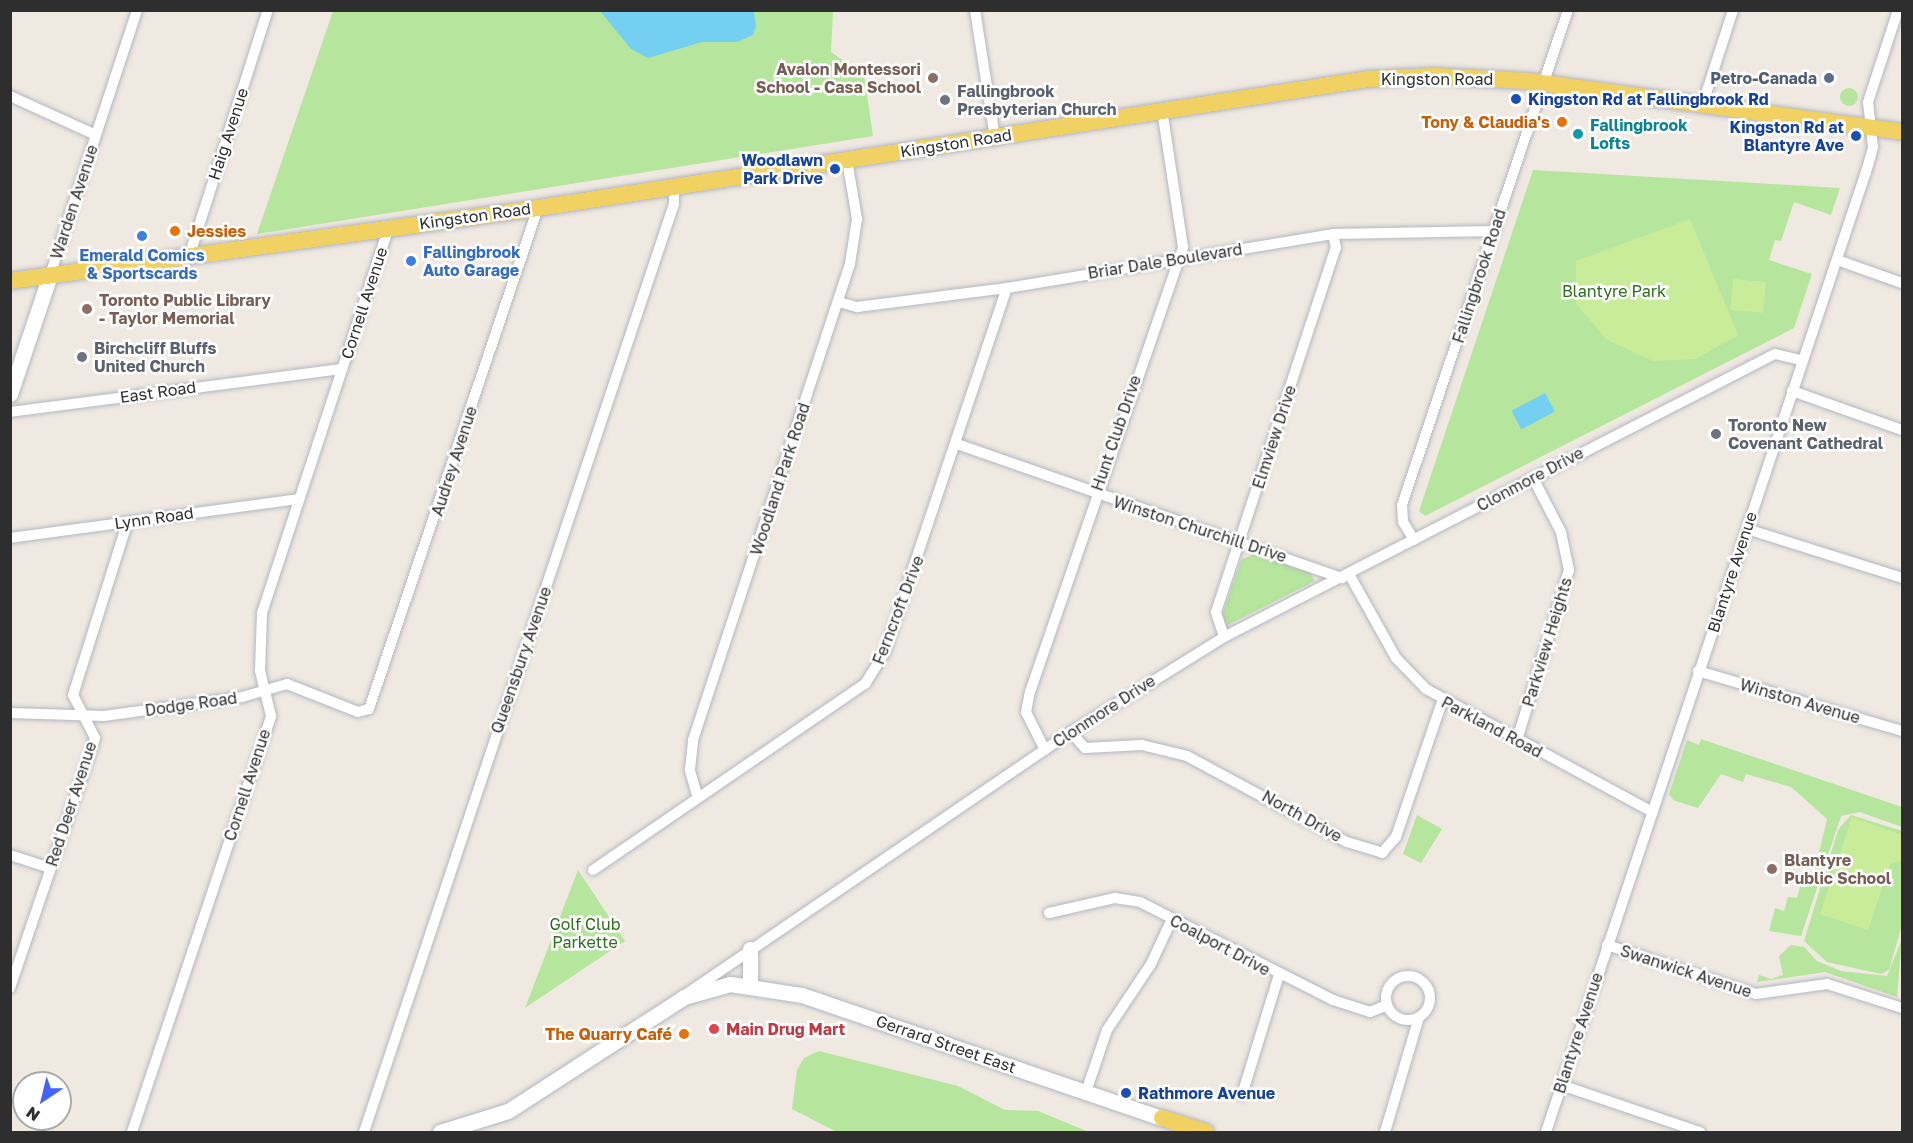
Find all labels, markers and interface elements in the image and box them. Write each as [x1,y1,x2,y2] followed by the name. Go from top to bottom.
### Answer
[756,59,921,97] place label: Avalon Montessori School - Casa School
[1710,68,1817,88] place label: Petro-Canada
[1381,69,1493,89] street label: Kingston Road
[926,71,940,85] marker: Avalon Montessori School - Casa School
[1822,71,1836,85] marker: Petro-Canada
[957,81,1116,119] place label: Fallingbrook Presbyterian Church
[204,85,252,183] street label: Haig Avenue
[1528,89,1769,109] place label: Kingston Rd at Fallingbrook Rd
[1509,92,1523,106] marker: Kingston Rd at Fallingbrook Rd
[938,93,952,107] marker: Fallingbrook Presbyterian Church
[1421,112,1550,132] place label: Tony & Claudia's
[1555,115,1569,129] marker: Tony & Claudia's
[1590,115,1687,153] place label: Fallingbrook Lofts
[1730,117,1844,155] place label: Kingston Rd at Blantyre Ave
[899,125,1013,161] street label: Kingston Road
[1571,127,1585,141] marker: Fallingbrook Lofts
[1849,129,1863,143] marker: Kingston Rd at Blantyre Ave
[46,142,102,262] street label: Warden Avenue
[741,150,823,188] place label: Woodlawn Park Drive
[828,162,842,176] marker: Woodlawn Park Drive
[418,199,532,233] street label: Kingston Road
[1448,207,1510,345] street label: Fallingbrook Road
[187,221,246,241] place label: Jessies
[168,224,182,238] marker: Jessies
[135,229,149,243] marker: Emerald Comics & Sportscards
[1086,239,1244,283] street label: Briar Dale Boulevard
[423,242,520,280] place label: Fallingbrook Auto Garage
[79,245,205,283] place label: Emerald Comics & Sportscards
[337,245,391,361] street label: Cornell Avenue
[404,254,418,268] marker: Fallingbrook Auto Garage
[1562,281,1666,301] park label: Blantyre Park
[99,290,271,328] place label: Toronto Public Library - Taylor Memorial
[80,302,94,316] marker: Toronto Public Library - Taylor Memorial
[94,338,217,376] place label: Birchcliff Bluffs United Church
[75,350,89,364] marker: Birchcliff Bluffs United Church
[1087,373,1145,493] street label: Hunt Club Drive
[119,377,197,407] street label: East Road
[1248,383,1300,491] street label: Elmview Drive
[746,400,814,558] street label: Woodland Park Road
[427,404,481,518] street label: Audrey Avenue
[1728,415,1883,453] place label: Toronto New Covenant Cathedral
[1709,427,1723,441] marker: Toronto New Covenant Cathedral
[1473,443,1587,515] street label: Clonmore Drive
[1111,492,1289,566] street label: Winston Churchill Drive
[113,503,195,533] street label: Lynn Road
[1703,509,1761,635] street label: Blantyre Avenue
[868,553,928,667] street label: Ferncroft Drive
[1518,575,1576,709] street label: Parkview Heights
[487,584,555,736] street label: Queensbury Avenue
[1049,671,1159,751] street label: Clonmore Drive
[1738,675,1862,727] street label: Winston Avenue
[144,688,238,720] street label: Dodge Road
[1438,692,1546,762] street label: Parkland Road
[220,727,274,843] street label: Cornell Avenue
[42,739,100,869] street label: Red Deer Avenue
[1259,786,1345,846] street label: North Drive
[1784,850,1891,888] place label: Blantyre Public School
[1765,862,1779,876] marker: Blantyre Public School
[1167,911,1273,979] street label: Coalport Drive
[549,914,621,952] park label: Golf Club Parkette
[1618,941,1754,1001] street label: Swanwick Avenue
[1549,970,1607,1096] street label: Blantyre Avenue
[874,1011,1018,1077] street label: Gerrard Street East
[726,1019,845,1039] place label: Main Drug Mart
[707,1022,721,1036] marker: Main Drug Mart
[545,1024,672,1044] place label: The Quarry Café
[677,1027,691,1041] marker: The Quarry Café
[12,1071,72,1131] north arrow
[1138,1083,1275,1103] place label: Rathmore Avenue
[1119,1086,1133,1100] marker: Rathmore Avenue
[22,1102,44,1126] text: N

